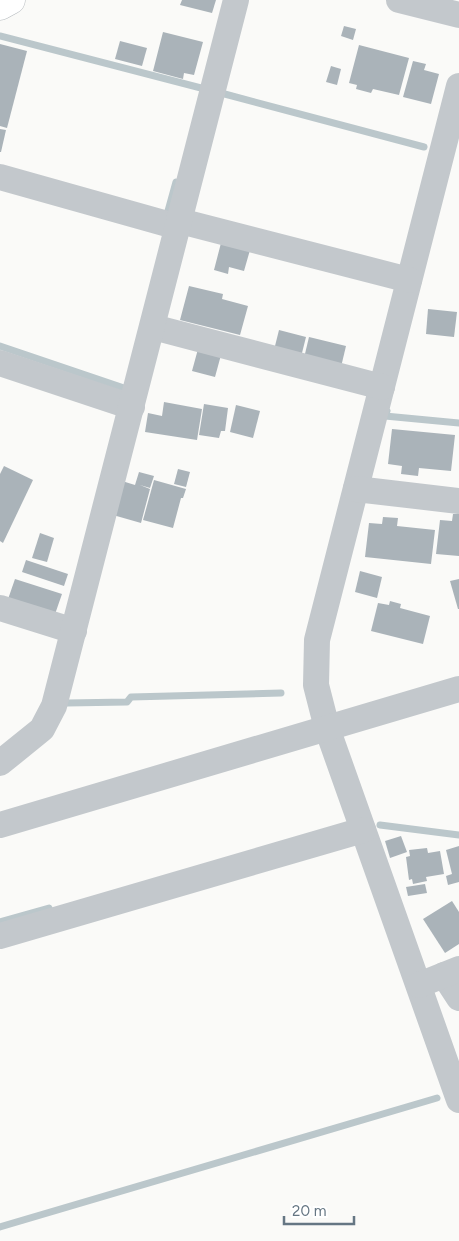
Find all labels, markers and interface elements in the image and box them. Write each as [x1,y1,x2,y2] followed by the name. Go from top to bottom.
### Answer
[284,1194,354,1226] scale bar
[292,1202,326,1220] text: 20 m

